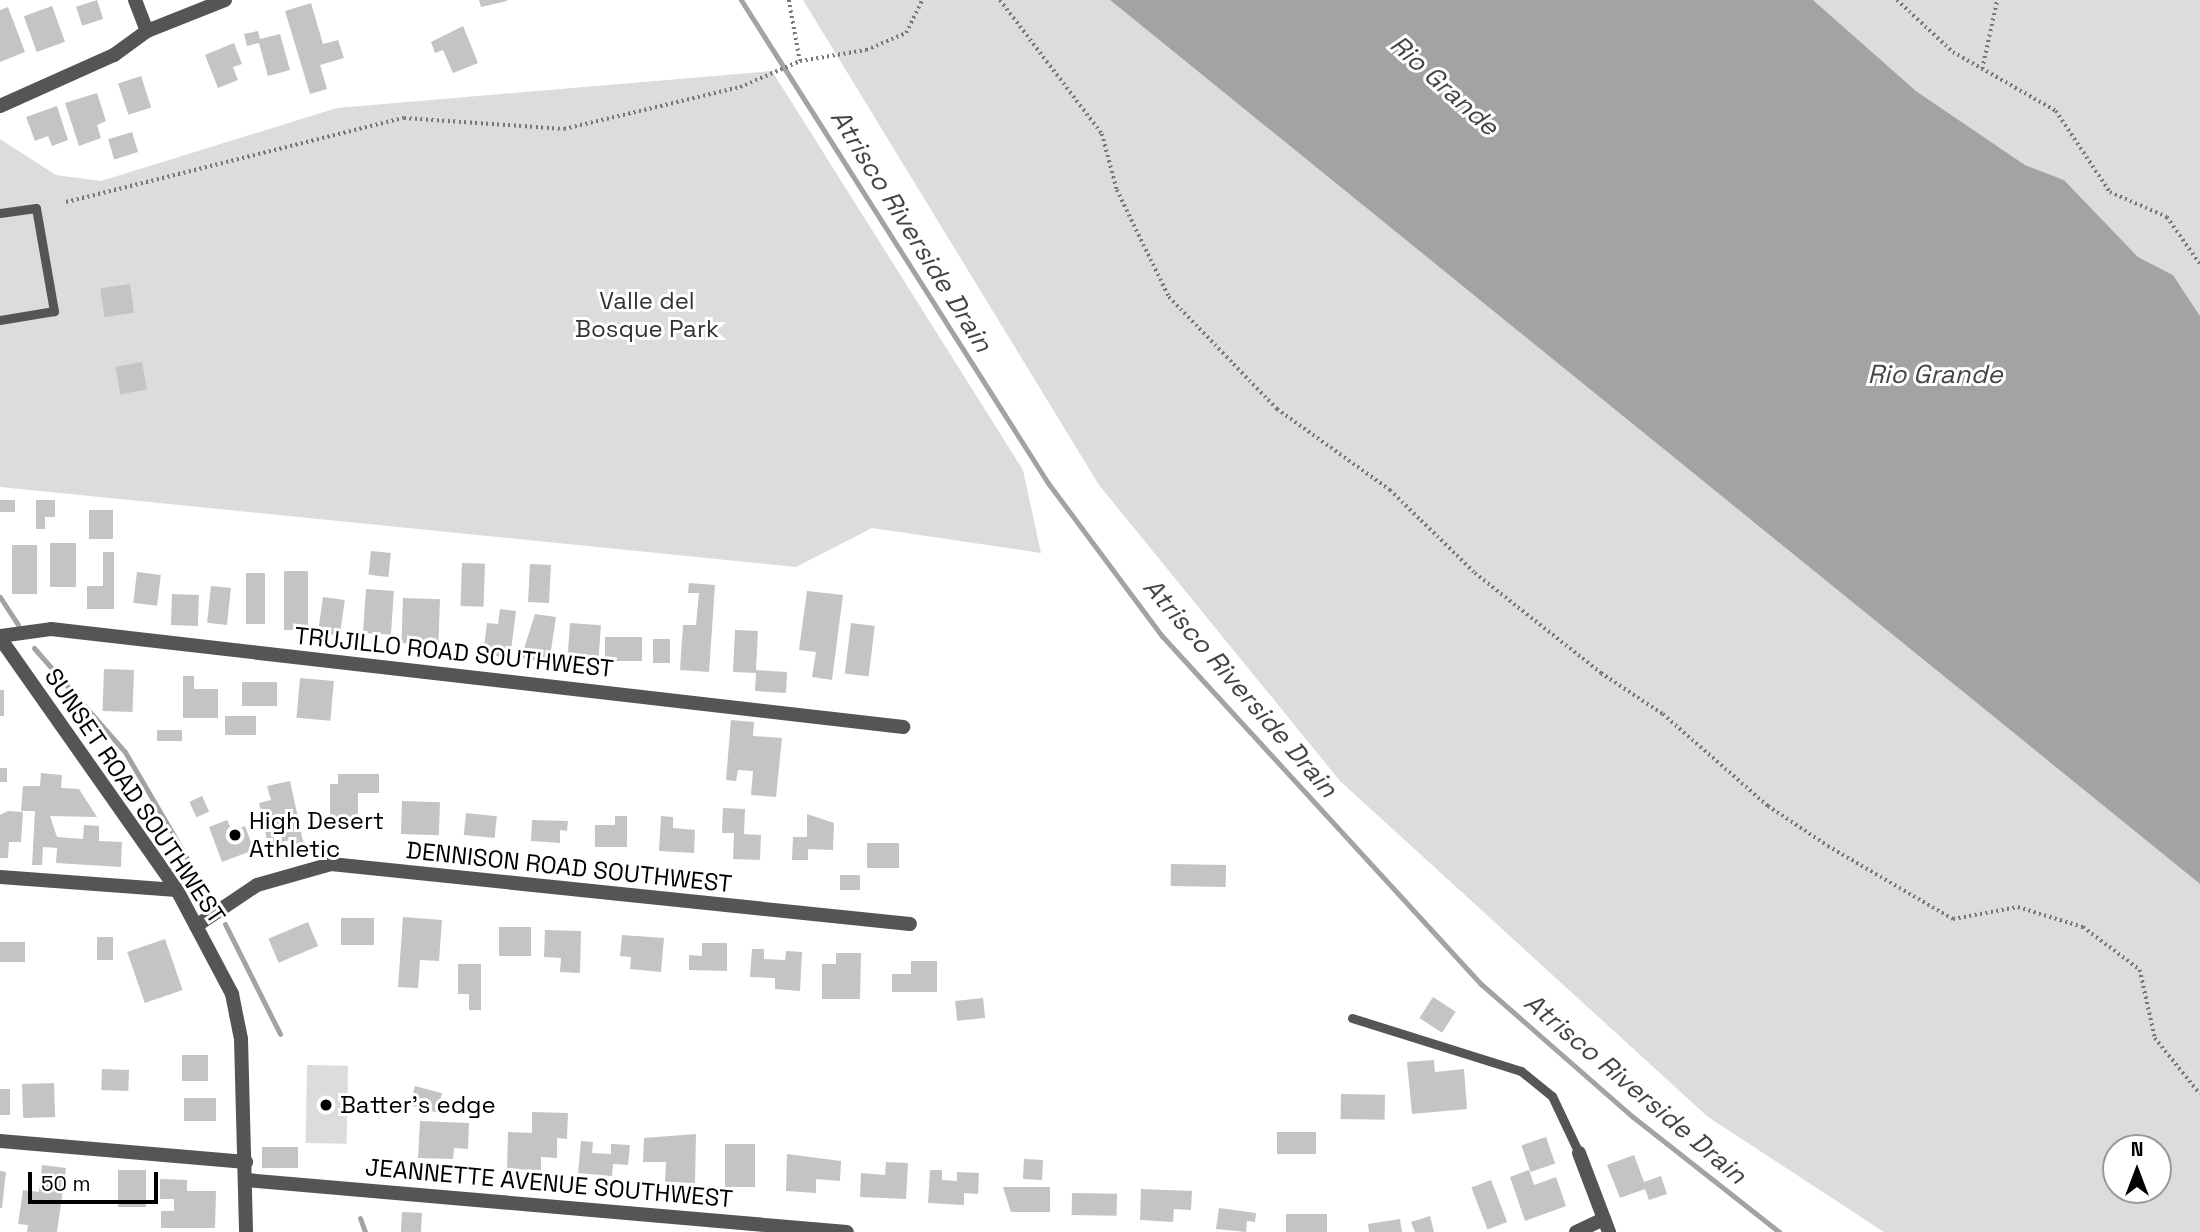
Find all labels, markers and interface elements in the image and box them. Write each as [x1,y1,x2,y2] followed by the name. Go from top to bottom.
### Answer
[1383,29,1505,143] water label: Rio Grande
[824,104,998,358] water label: Atrisco Riverside Drain
[575,287,719,343] park label: Valle del Bosque Park
[1867,359,2003,391] water label: Rio Grande
[1136,572,1344,804] water label: Atrisco Riverside Drain
[293,621,615,683] street label: TRUJILLO ROAD SOUTHWEST
[38,663,232,929] street label: SUNSET ROAD SOUTHWEST
[249,807,384,863] place label: High Desert Athletic
[227,827,243,843] marker: High Desert Athletic
[405,836,733,898] street label: DENNISON ROAD SOUTHWEST
[1518,987,1752,1191] water label: Atrisco Riverside Drain
[340,1091,496,1119] place label: Batter's edge
[318,1097,334,1113] marker: Batter's edge
[2102,1134,2172,1204] north arrow
[2131,1137,2143,1162] text: N
[364,1153,734,1213] street label: JEANNETTE AVENUE SOUTHWEST
[32,1158,161,1202] scale bar
[41,1170,91,1197] text: 50 m

